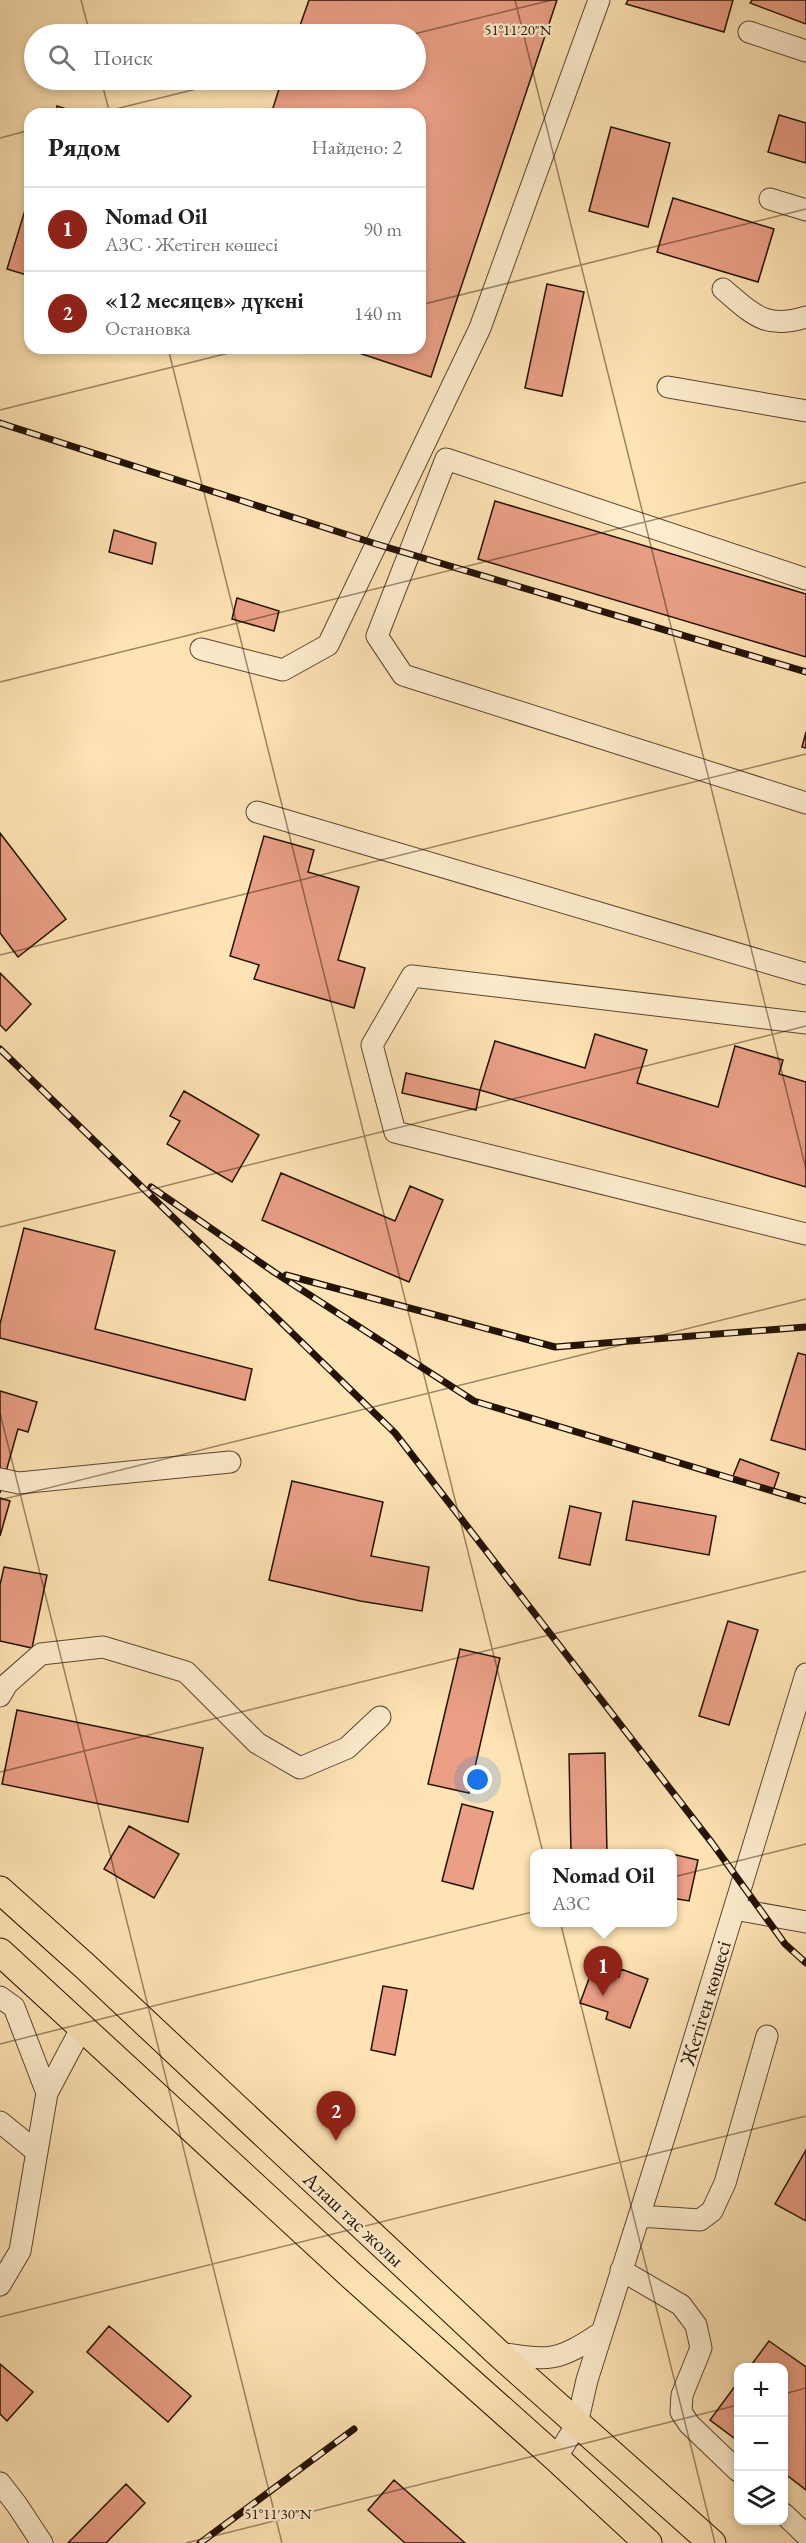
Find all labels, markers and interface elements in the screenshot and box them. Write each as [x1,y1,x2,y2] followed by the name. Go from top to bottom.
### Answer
[484,20,552,39] text: 51°11'20"N
[24,24,426,90] search box
[45,41,78,74] icon: search
[93,43,153,72] text: Поиск
[48,130,121,164] text: Рядом
[311,134,402,160] text: Найдено: 2
[105,202,208,231] text: Nomad Oil
[62,216,73,242] text: 1
[363,216,402,242] text: 90 m
[105,231,278,257] text: АЗС · Жетіген көшесі
[105,286,304,315] text: «12 месяцев» дүкені
[62,300,73,326] text: 2
[354,300,402,326] text: 140 m
[105,315,191,341] text: Остановка
[463,1765,492,1794] your location
[530,1849,677,1927] popup
[552,1861,655,1890] text: Nomad Oil
[552,1890,590,1916] text: АЗС
[673,1937,737,2070] street label: Жетіген көшесі
[584,1946,622,1996] pin: 1
[316,2092,356,2141] pin: 2
[297,2165,410,2273] street label: Алаш тас жолы
[734,2363,788,2525] map controls
[734,2363,788,2417] button: +
[734,2417,788,2471] button: −
[734,2471,788,2525] button: layers
[244,2504,312,2523] text: 51°11'30"N

